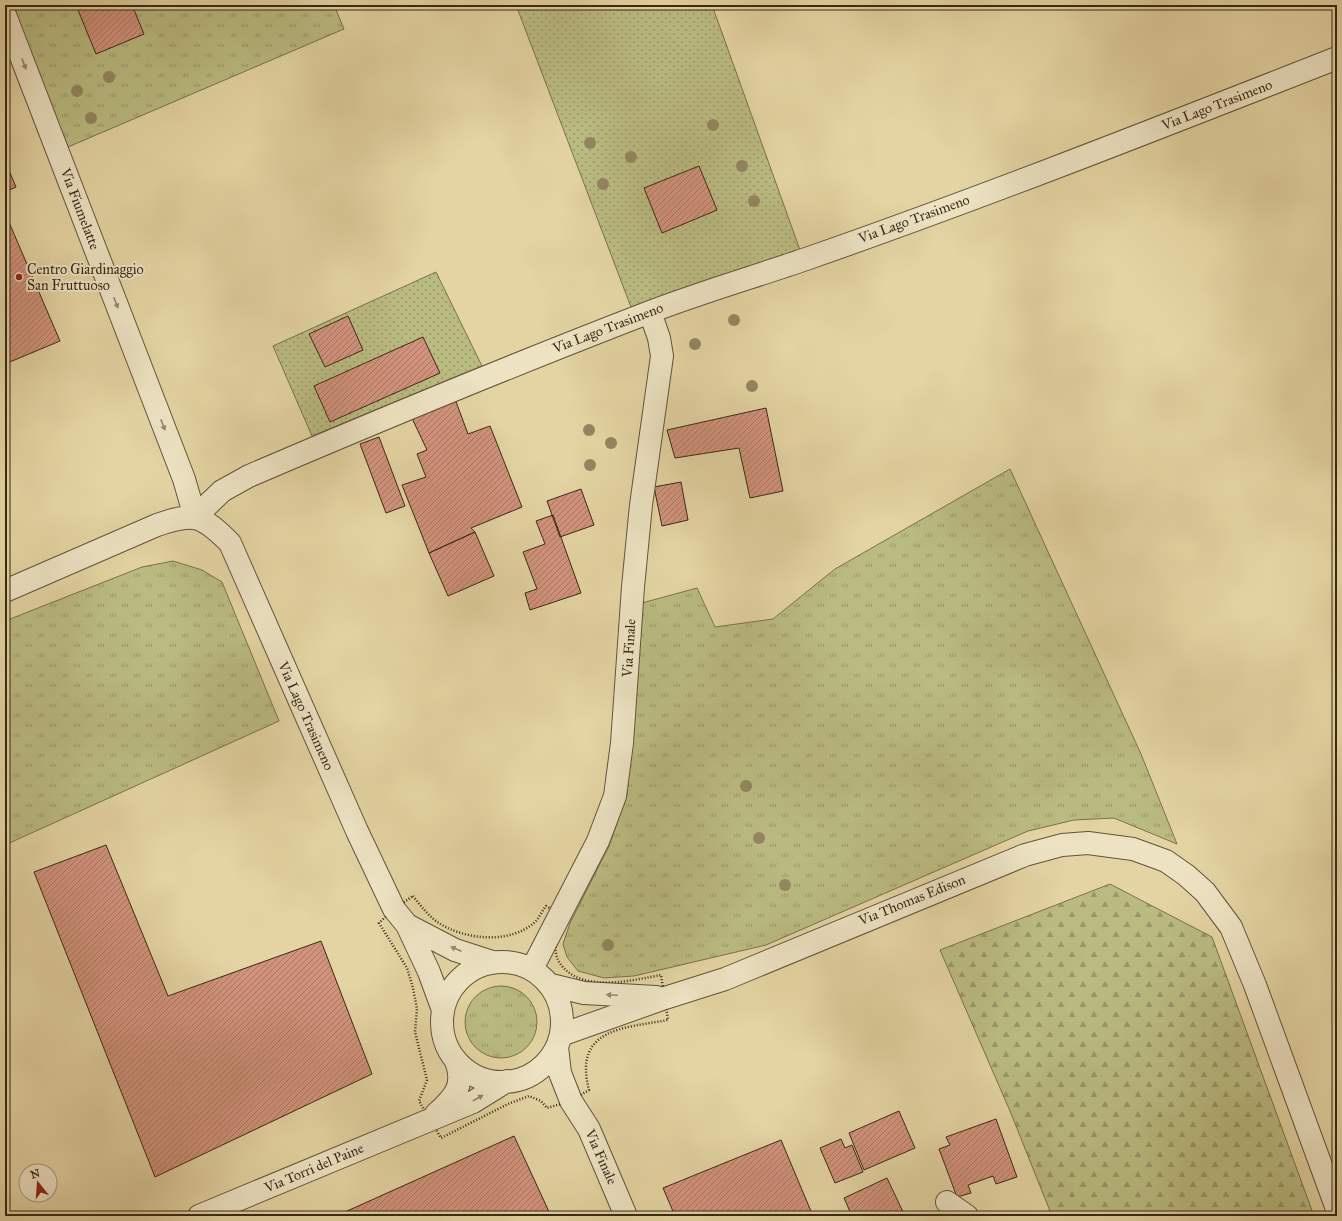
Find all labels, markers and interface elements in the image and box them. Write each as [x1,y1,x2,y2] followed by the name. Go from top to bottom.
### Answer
[22,59,28,71] one-way arrow
[1158,76,1275,134] street label: Via Lago Trasimeno
[56,165,103,252] street label: Via Fiumelatte
[855,191,972,247] street label: Via Lago Trasimeno
[27,261,144,294] place label: Centro Giardinaggio San Fruttuoso
[14,272,24,282] marker: Centro Giardinaggio San Fruttuoso
[114,298,120,310] one-way arrow
[549,299,666,357] street label: Via Lago Trasimeno
[160,419,166,431] one-way arrow
[618,618,640,679] street label: Via Finale
[274,658,338,773] street label: Via Lago Trasimeno
[855,871,968,930] street label: Via Thomas Edison
[449,946,461,952] one-way arrow
[606,991,618,998] one-way arrow
[472,1095,484,1102] one-way arrow
[581,1126,621,1187] street label: Via Finale
[261,1139,366,1197] street label: Via Torri del Paine
[18,1163,58,1203] north arrow
[29,1166,42,1181] text: N

